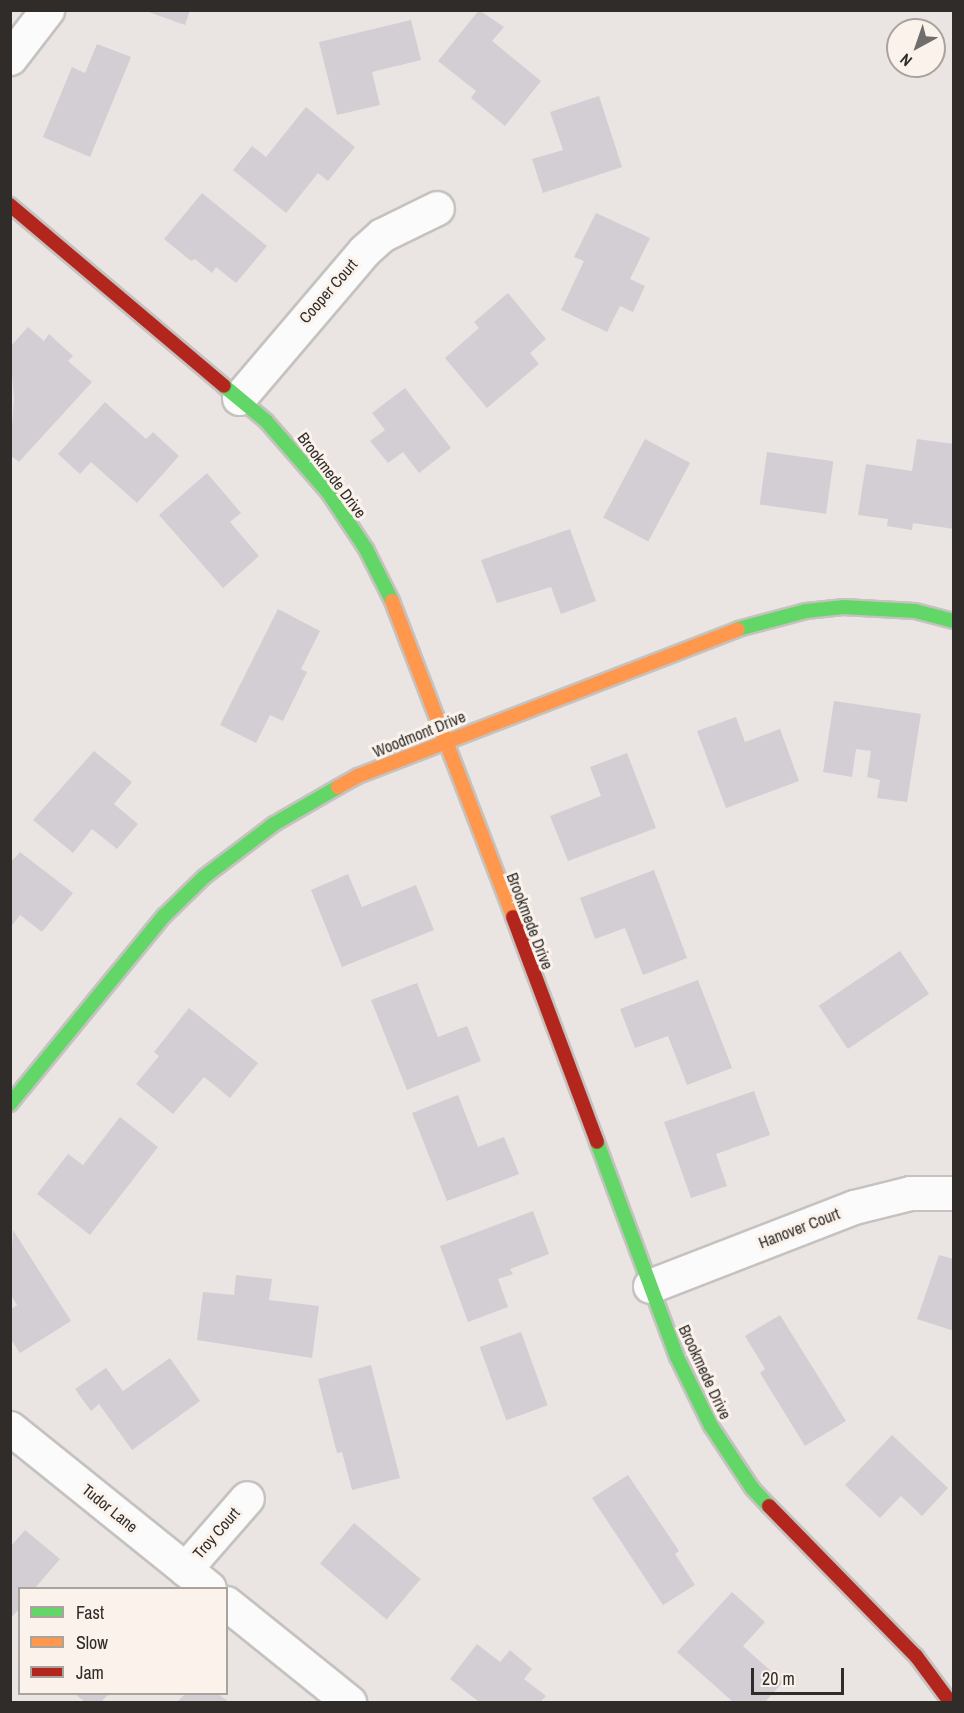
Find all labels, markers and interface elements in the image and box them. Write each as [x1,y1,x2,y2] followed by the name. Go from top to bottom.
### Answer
[886,18,946,78] north arrow
[895,49,916,72] text: N
[295,255,361,327] street label: Cooper Court
[294,428,370,522] street label: Brookmede Drive
[370,707,468,761] street label: Woodmont Drive
[503,870,557,972] street label: Brookmede Drive
[756,1204,842,1252] street label: Hanover Court
[675,1322,735,1422] street label: Brookmede Drive
[78,1480,142,1536] street label: Tudor Lane
[189,1503,243,1563] street label: Troy Court
[18,1587,228,1695] legend
[76,1600,104,1625] text: Fast
[76,1630,108,1655] text: Slow
[754,1656,847,1694] scale bar
[76,1660,104,1685] text: Jam
[762,1666,795,1691] text: 20 m

